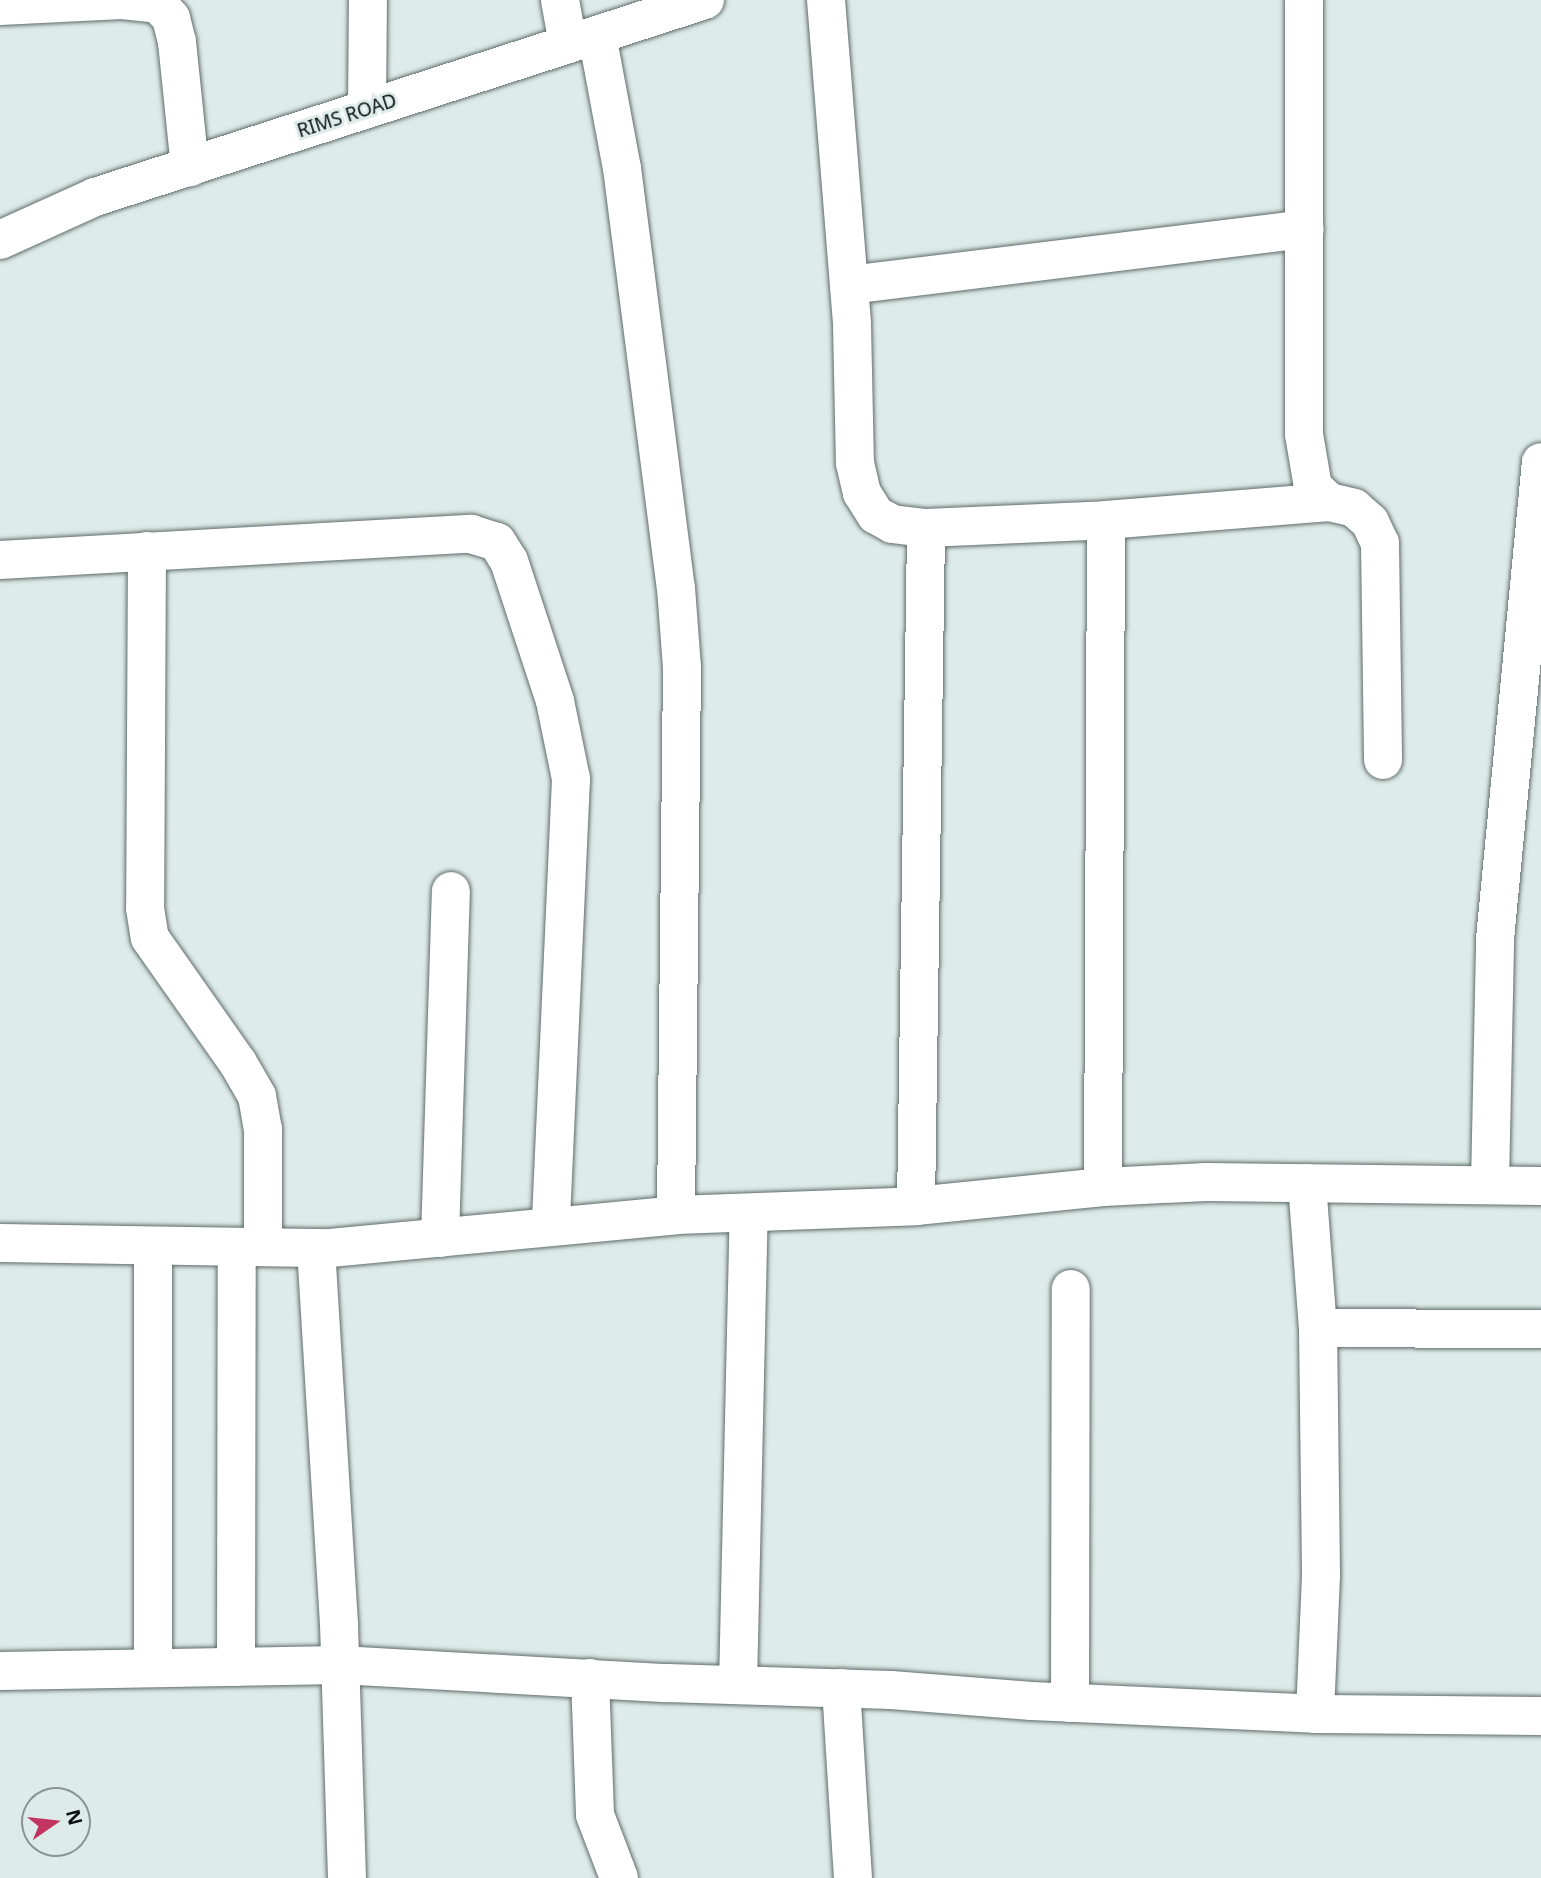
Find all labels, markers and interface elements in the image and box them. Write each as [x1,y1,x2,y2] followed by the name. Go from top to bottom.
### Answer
[294,89,400,143] street label: RIMS ROAD
[21,1787,91,1857] north arrow
[60,1807,89,1828] text: N

